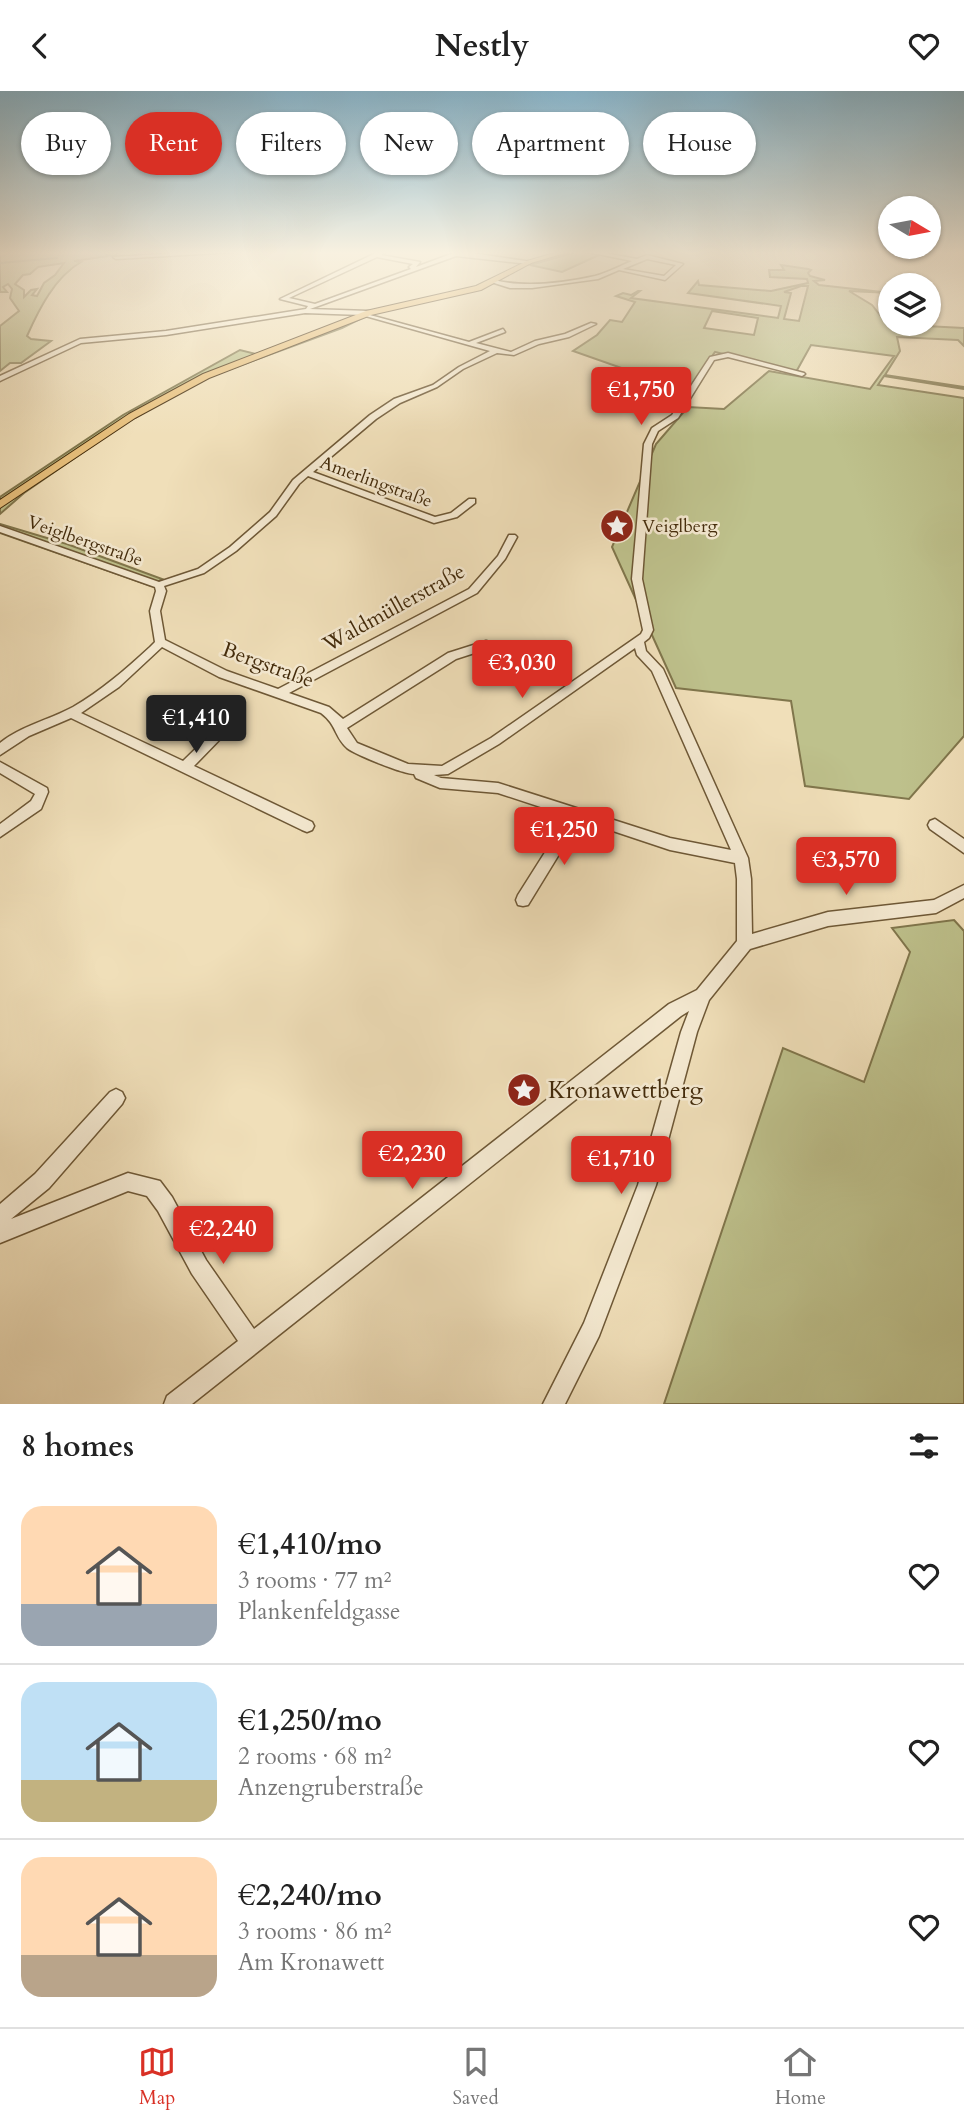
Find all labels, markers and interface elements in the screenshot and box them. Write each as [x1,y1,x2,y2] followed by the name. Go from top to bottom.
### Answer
[435,24,529,68] text: Nestly
[21,27,59,65] icon: back
[905,27,943,65] icon: heart
[21,112,111,175] chip: Buy
[125,112,222,175] chip: Rent
[236,112,346,175] chip: Filters
[360,112,458,175] chip: New
[472,112,629,175] chip: Apartment
[643,112,756,175] chip: House
[878,196,942,259] north arrow
[878,196,941,336] map controls
[878,273,941,336] button: layers
[584,367,698,427] pin: €1,750
[607,374,675,405] text: €1,750
[316,450,436,514] street label: Amerlingstraße
[598,507,636,545] place icon: Veiglberg
[24,510,146,572] street label: Veiglbergstraße
[642,514,719,539] place label: Veiglberg
[317,557,470,660] street label: Waldmüllerstraße
[218,635,318,695] street label: Bergstraße
[465,641,579,700] pin: €3,030
[488,647,556,678] text: €3,030
[139,695,253,755] pin: €1,410
[162,702,230,733] text: €1,410
[507,807,621,867] pin: €1,250
[530,814,598,845] text: €1,250
[789,837,903,897] pin: €3,570
[812,844,880,875] text: €3,570
[505,1071,543,1109] place icon: Kronawettberg
[548,1074,703,1107] place label: Kronawettberg
[355,1131,469,1191] pin: €2,230
[564,1137,678,1196] pin: €1,710
[378,1138,446,1169] text: €2,230
[587,1143,655,1174] text: €1,710
[166,1207,280,1266] pin: €2,240
[189,1213,257,1244] text: €2,240
[21,1426,134,1467] text: 8 homes
[905,1427,943,1465] icon: filters
[238,1524,382,1565] text: €1,410/mo
[77,1534,161,1618] icon: home
[905,1557,943,1595] icon: heart
[238,1565,391,1596] text: 3 rooms · 77 m²
[238,1596,401,1627] text: Plankenfeldgasse
[238,1700,382,1741] text: €1,250/mo
[77,1710,161,1794] icon: home
[905,1733,943,1771] icon: heart
[238,1741,391,1772] text: 2 rooms · 68 m²
[238,1772,424,1803] text: Anzengruberstraße
[238,1875,382,1916] text: €2,240/mo
[77,1885,161,1969] icon: home
[905,1908,943,1946] icon: heart
[238,1916,391,1947] text: 3 rooms · 86 m²
[238,1947,384,1978] text: Am Kronawett
[138,2043,176,2111] tab: Map
[453,2043,499,2111] tab: Saved
[775,2043,826,2111] tab: Home

